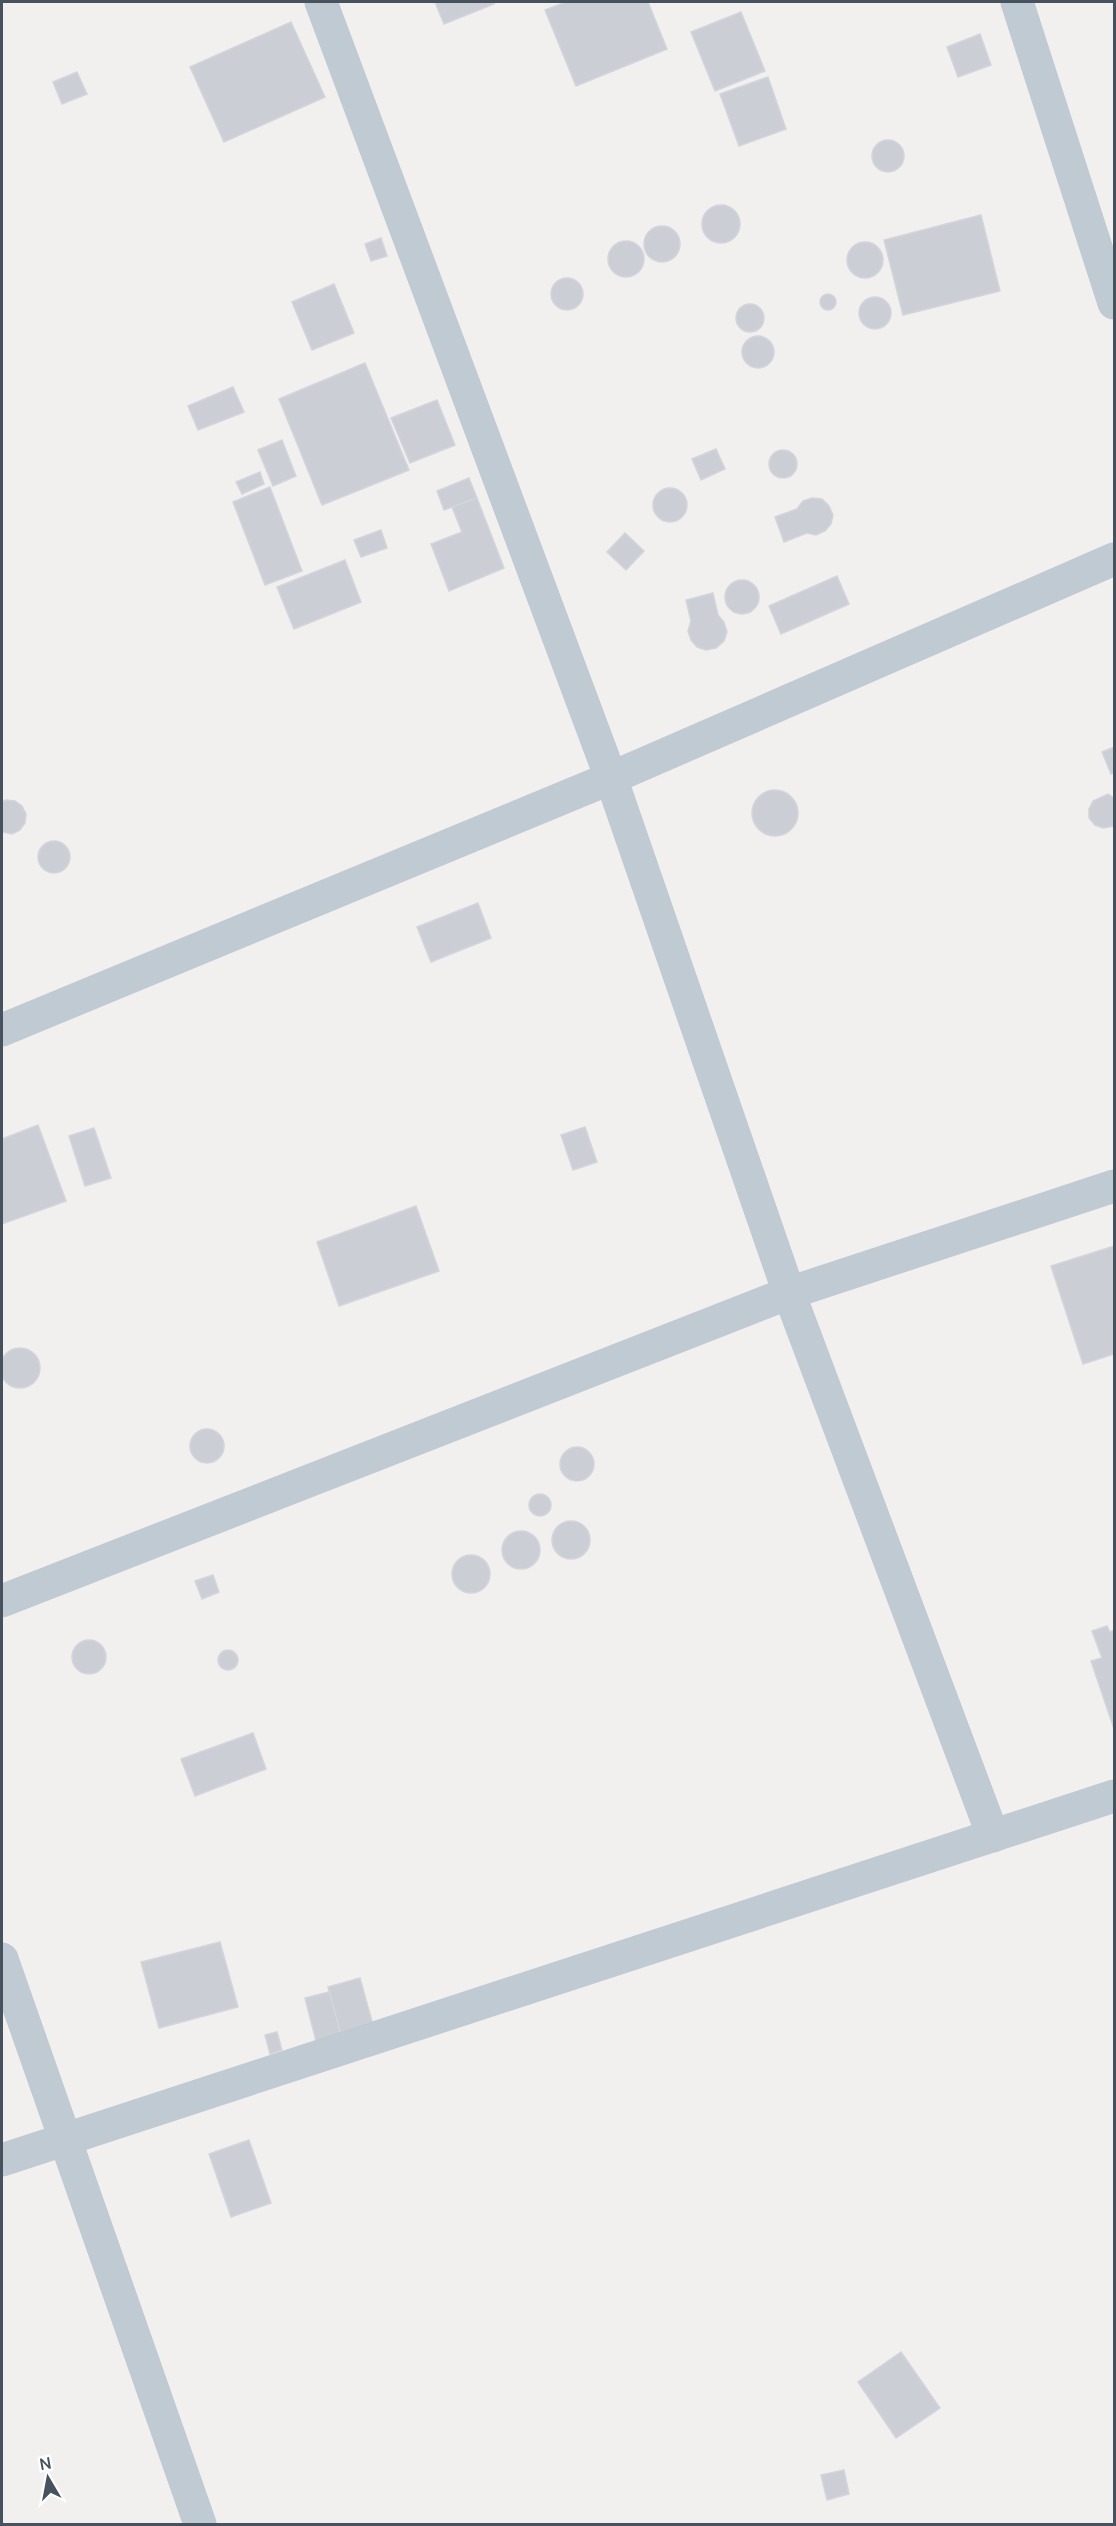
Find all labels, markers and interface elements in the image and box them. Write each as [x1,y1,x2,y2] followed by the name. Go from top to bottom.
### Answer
[18,2448,78,2508] north arrow
[38,2451,53,2475] text: N

